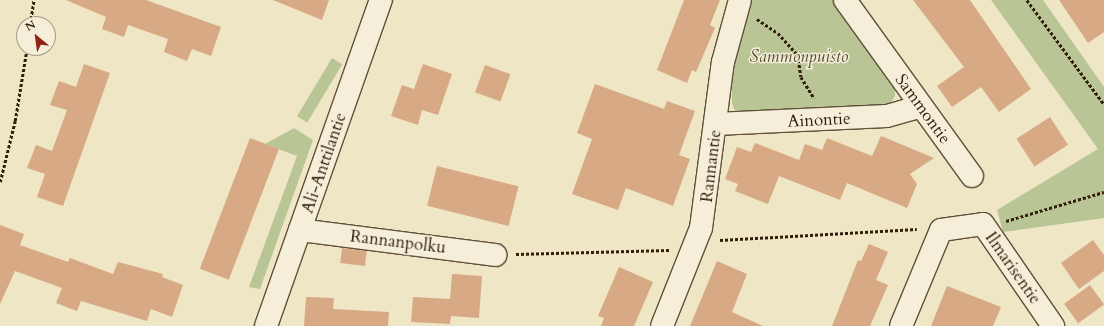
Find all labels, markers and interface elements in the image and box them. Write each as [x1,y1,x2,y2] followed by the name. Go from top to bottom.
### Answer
[16,16,56,56] north arrow
[23,17,38,35] text: N
[750,47,848,67] park label: Sammonpuisto
[891,70,955,148] street label: Sammontie
[787,108,851,132] street label: Ainontie
[297,110,351,216] street label: Ali-Anttilantie
[696,128,726,204] street label: Rannantie
[349,226,447,258] street label: Rannanpolku
[981,228,1045,308] street label: Ilmarisentie

